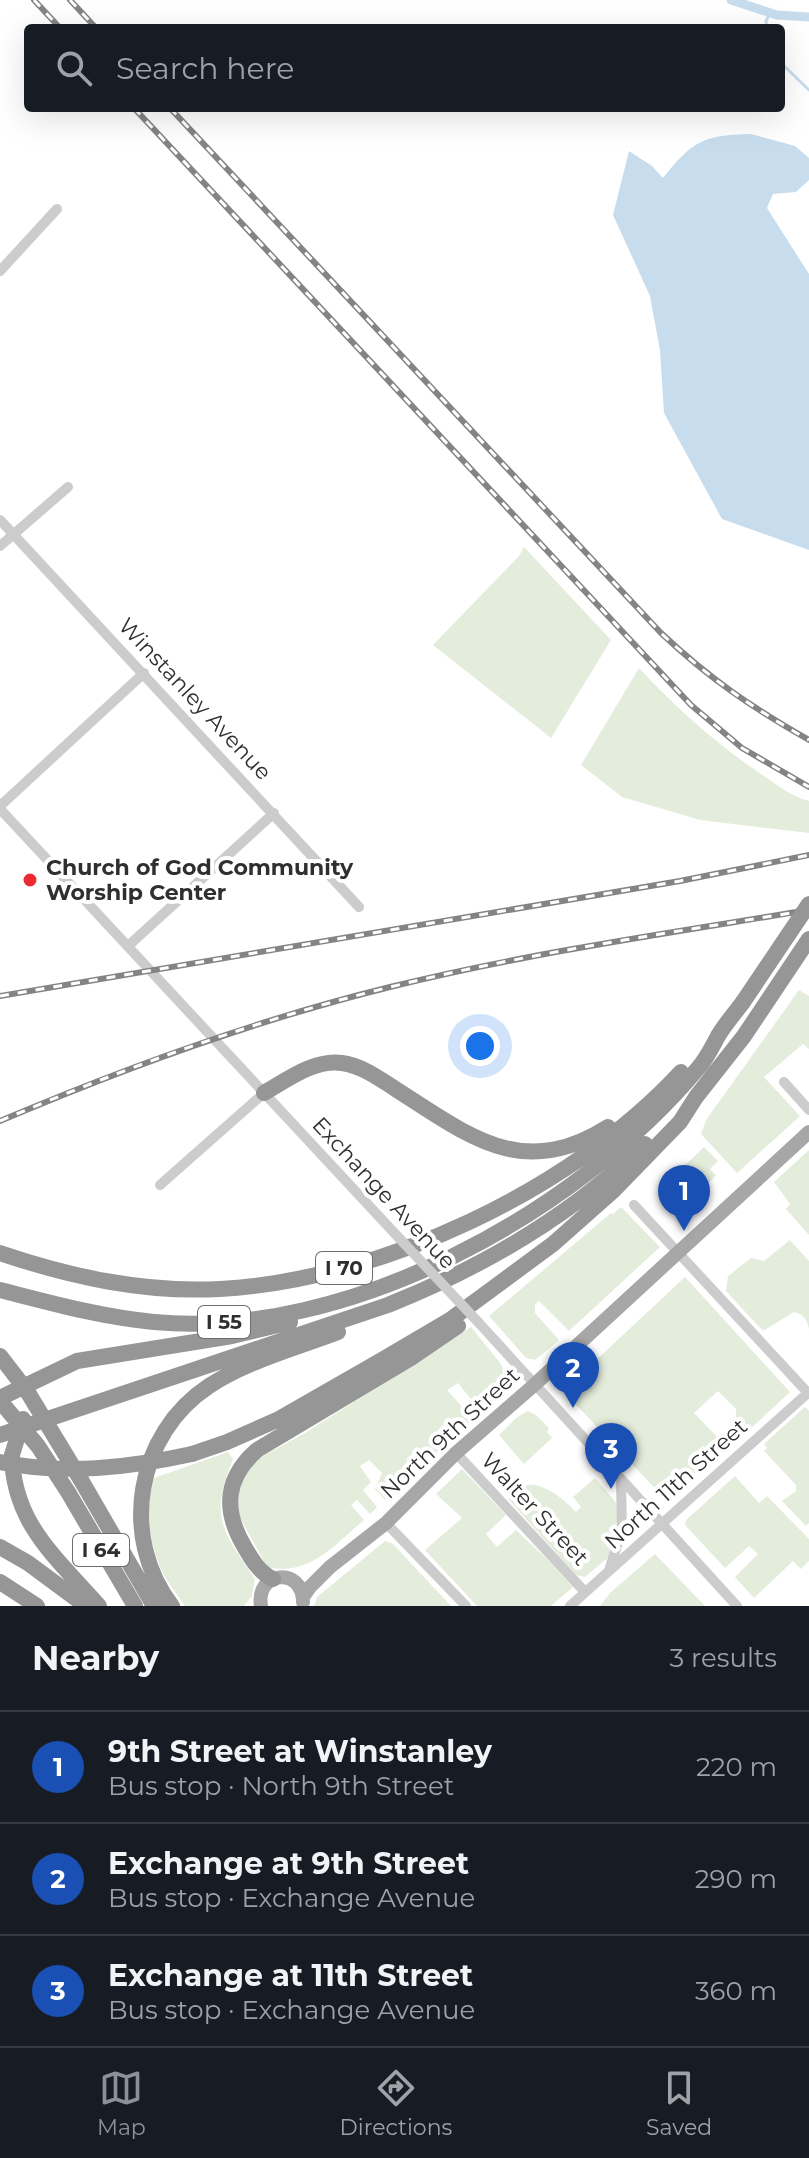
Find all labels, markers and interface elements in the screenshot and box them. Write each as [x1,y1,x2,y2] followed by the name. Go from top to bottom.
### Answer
[24,24,785,112] search box
[52,46,96,90] icon: search
[116,50,294,87] text: Search here
[113,612,277,786] street label: Winstanley Avenue
[46,854,354,906] place label: Church of God Community Worship Center
[21,871,39,889] marker: Church of God Community Worship Center
[460,1026,500,1066] your location
[307,1111,461,1275] street label: Exchange Avenue
[658,1165,710,1231] pin: 1
[316,1252,372,1284] road number: I 70
[198,1306,250,1338] road number: I 55
[547,1342,599,1408] pin: 2
[375,1362,525,1504] street label: North 9th Street
[599,1413,753,1555] street label: North 11th Street
[585,1423,637,1489] pin: 3
[476,1447,594,1571] street label: Walter Street
[73,1534,129,1566] road number: I 64
[32,1637,159,1679] text: Nearby
[670,1642,777,1674] text: 3 results
[108,1733,492,1770] text: 9th Street at Winstanley
[53,1751,63,1783] text: 1
[696,1751,777,1783] text: 220 m
[108,1770,454,1802] text: Bus stop · North 9th Street
[108,1845,469,1882] text: Exchange at 9th Street
[50,1863,66,1895] text: 2
[695,1863,777,1895] text: 290 m
[108,1882,475,1914] text: Bus stop · Exchange Avenue
[108,1957,473,1994] text: Exchange at 11th Street
[50,1975,66,2007] text: 3
[695,1975,777,2007] text: 360 m
[108,1994,475,2026] text: Bus stop · Exchange Avenue
[97,2066,146,2141] tab: Map
[340,2066,452,2141] tab: Directions
[646,2066,712,2141] tab: Saved

